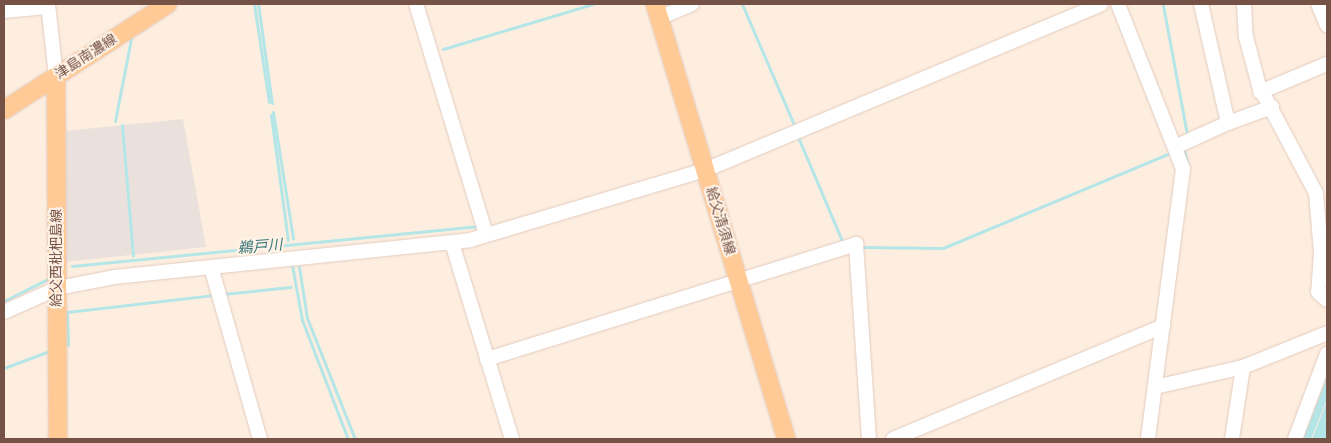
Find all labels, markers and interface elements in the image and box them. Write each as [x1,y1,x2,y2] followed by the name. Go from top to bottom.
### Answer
[52,31,120,83] street label: 津島南濃線
[702,185,738,257] street label: 給父清須線
[49,209,65,307] street label: 給父西枇杷島線
[237,236,283,258] water label: 鵜戸川

